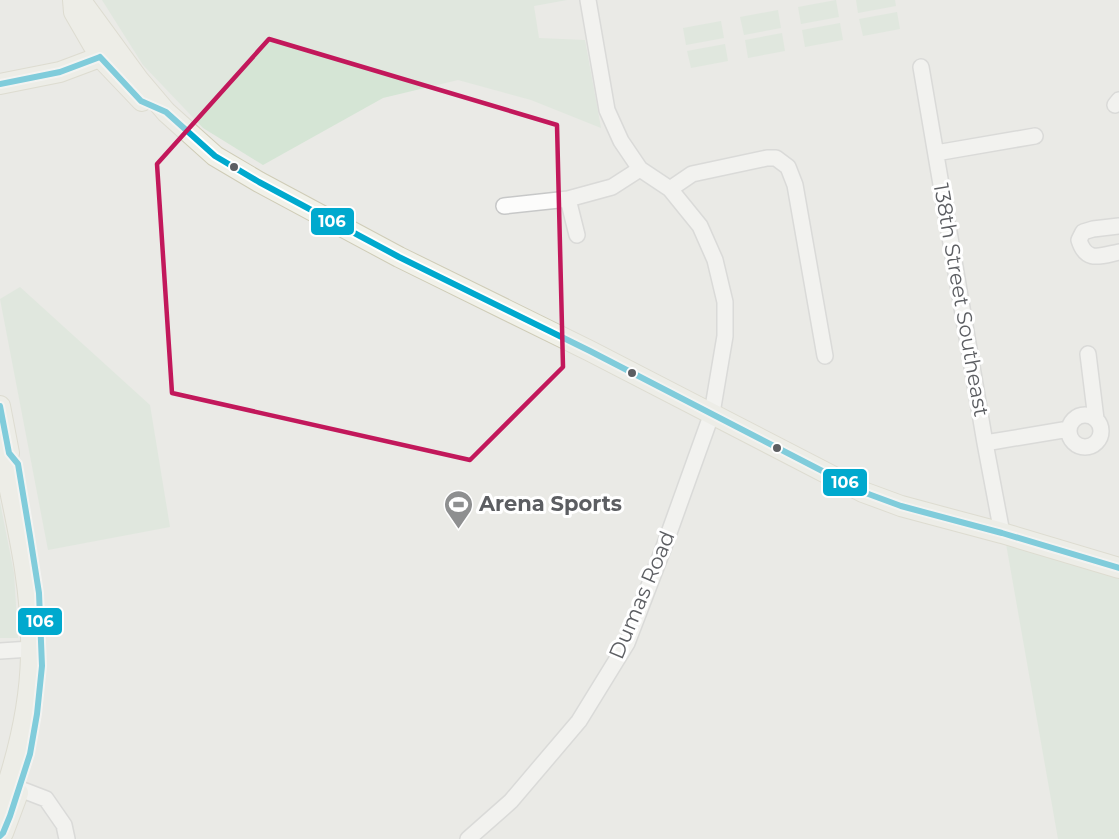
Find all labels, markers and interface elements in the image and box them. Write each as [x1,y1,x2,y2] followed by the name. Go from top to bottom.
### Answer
[228,161,240,173] unlabelled marker
[929,181,994,419] street label: 138th Street Southeast
[310,207,355,236] line badge: 106
[318,212,346,231] text: 106
[626,367,638,379] unlabelled marker
[771,442,783,454] unlabelled marker
[822,468,868,497] line badge: 106
[831,473,859,492] text: 106
[442,488,474,530] sports icon: Arena Sports
[478,491,622,516] place label: Arena Sports
[603,527,680,663] street label: Dumas Road
[17,607,63,636] line badge: 106
[26,612,54,631] text: 106

